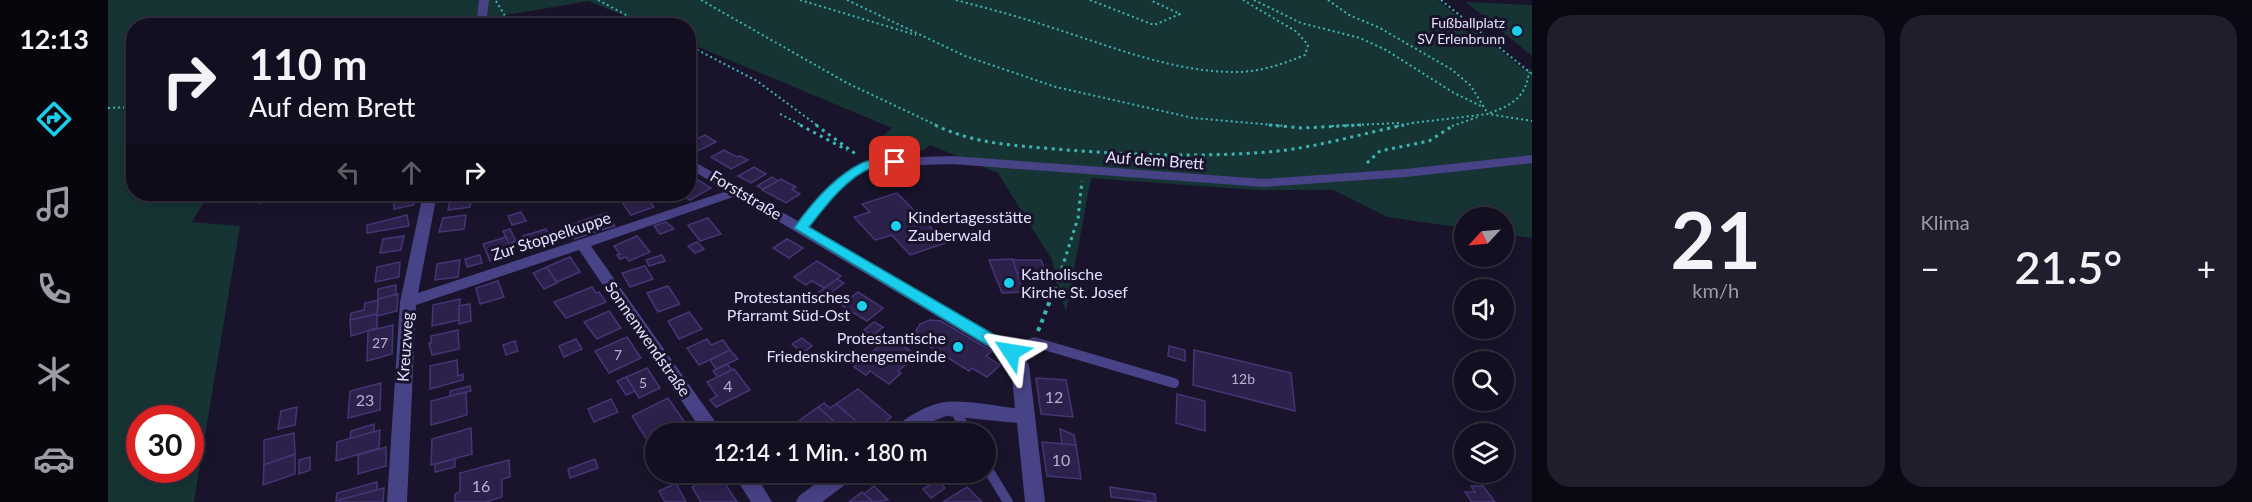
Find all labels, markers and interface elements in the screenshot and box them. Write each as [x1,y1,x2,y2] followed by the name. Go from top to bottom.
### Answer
[1417,14,1505,47] place label: Fußballplatz SV Erlenbrunn
[19,22,89,55] text: 12:13
[1510,24,1524,38] marker: Fußballplatz SV Erlenbrunn
[249,39,367,89] text: 110 m
[150,42,228,120] icon: right
[249,90,415,123] text: Auf dem Brett
[33,98,75,140] icon: directions
[869,136,920,187] pin
[878,145,911,178] icon: arrive
[1105,147,1205,172] street label: Auf dem Brett
[332,156,365,189] icon: left
[395,156,428,189] icon: ahead
[458,156,491,189] icon: right
[707,166,785,223] street label: Forststraße
[33,183,75,225] icon: music
[1671,192,1761,286] text: 21
[489,207,613,264] street label: Zur Stoppelkuppe
[908,207,1032,244] place label: Kindertagesstätte Zauberwald
[1454,207,1514,267] north arrow
[1454,207,1514,483] map controls
[1921,210,1970,234] text: Klima
[889,219,903,233] marker: Kindertagesstätte Zauberwald
[2014,240,2122,294] text: 21.5°
[1921,248,1940,288] text: −
[2197,248,2216,288] text: +
[1021,264,1128,301] place label: Katholische Kirche St. Josef
[33,268,75,310] icon: phone
[1002,276,1016,290] marker: Katholische Kirche St. Josef
[602,278,695,400] street label: Sonnenwendstraße
[1692,278,1739,302] text: km/h
[1454,279,1514,339] button: sound
[727,287,850,324] place label: Protestantisches Pfarramt Süd-Ost
[855,299,869,313] marker: Protestantisches Pfarramt Süd-Ost
[393,311,416,383] street label: Kreuzweg
[979,320,1043,384] position arrow
[766,328,946,365] place label: Protestantische Friedenskirchengemeinde
[372,334,388,351] house number: 27
[951,340,965,354] marker: Protestantische Friedenskirchengemeinde
[614,346,622,363] house number: 7
[1454,351,1514,411] button: search
[33,353,75,395] icon: climate
[1231,370,1255,387] house number: 12b
[639,374,647,391] house number: 5
[723,376,733,395] house number: 4
[1045,387,1063,406] house number: 12
[356,390,374,409] house number: 23
[126,405,204,483] speed limit sign: 30
[1454,423,1514,483] button: layers
[33,438,75,480] icon: car
[713,439,928,466] text: 12:14 · 1 Min. · 180 m
[1052,450,1070,469] house number: 10
[472,476,490,495] house number: 16

